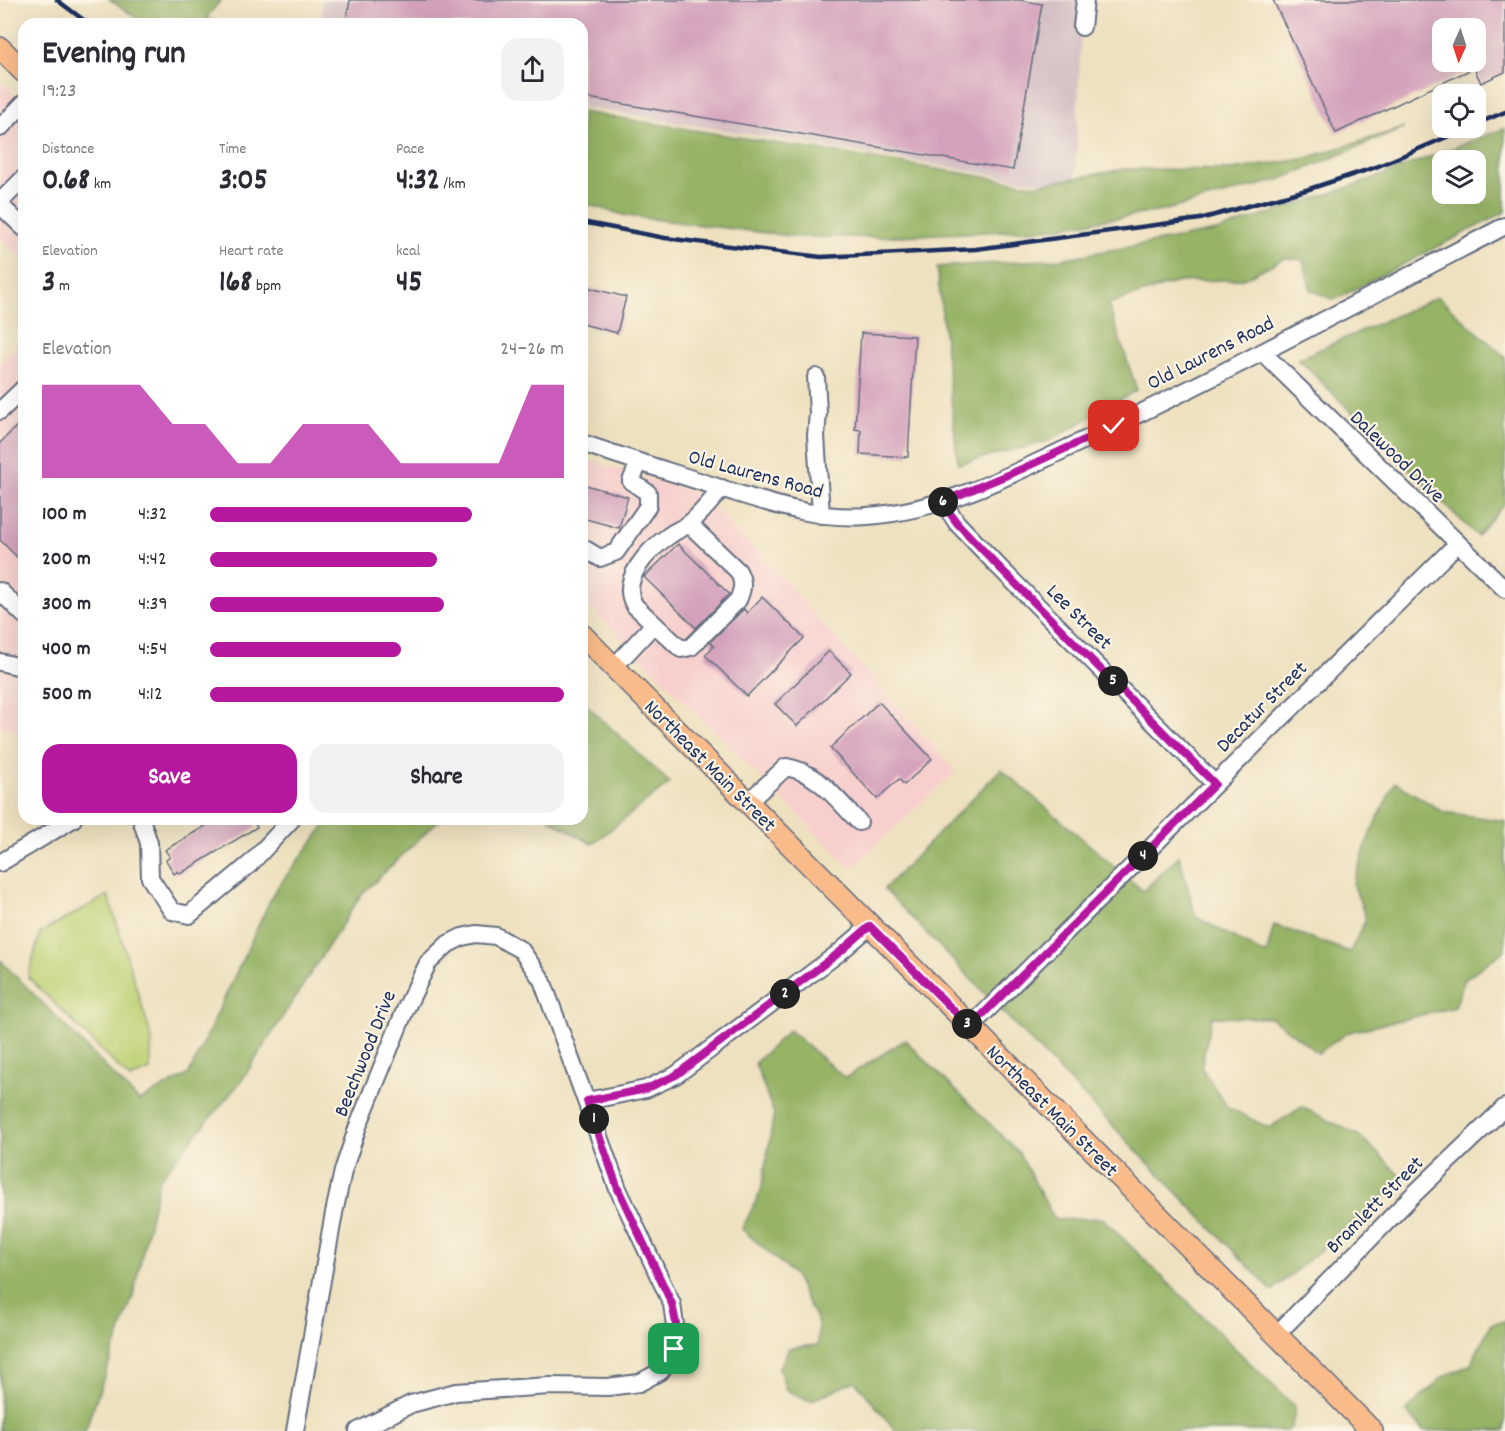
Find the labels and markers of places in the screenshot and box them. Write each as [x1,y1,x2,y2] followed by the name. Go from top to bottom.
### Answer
[1088,400,1139,451] pin
[928,487,958,517] pin: 6
[1098,666,1128,696] pin: 5
[1128,841,1158,871] pin: 4
[770,979,800,1009] pin: 2
[952,1009,982,1039] pin: 3
[579,1104,609,1134] pin: 1
[648,1323,699,1374] pin

